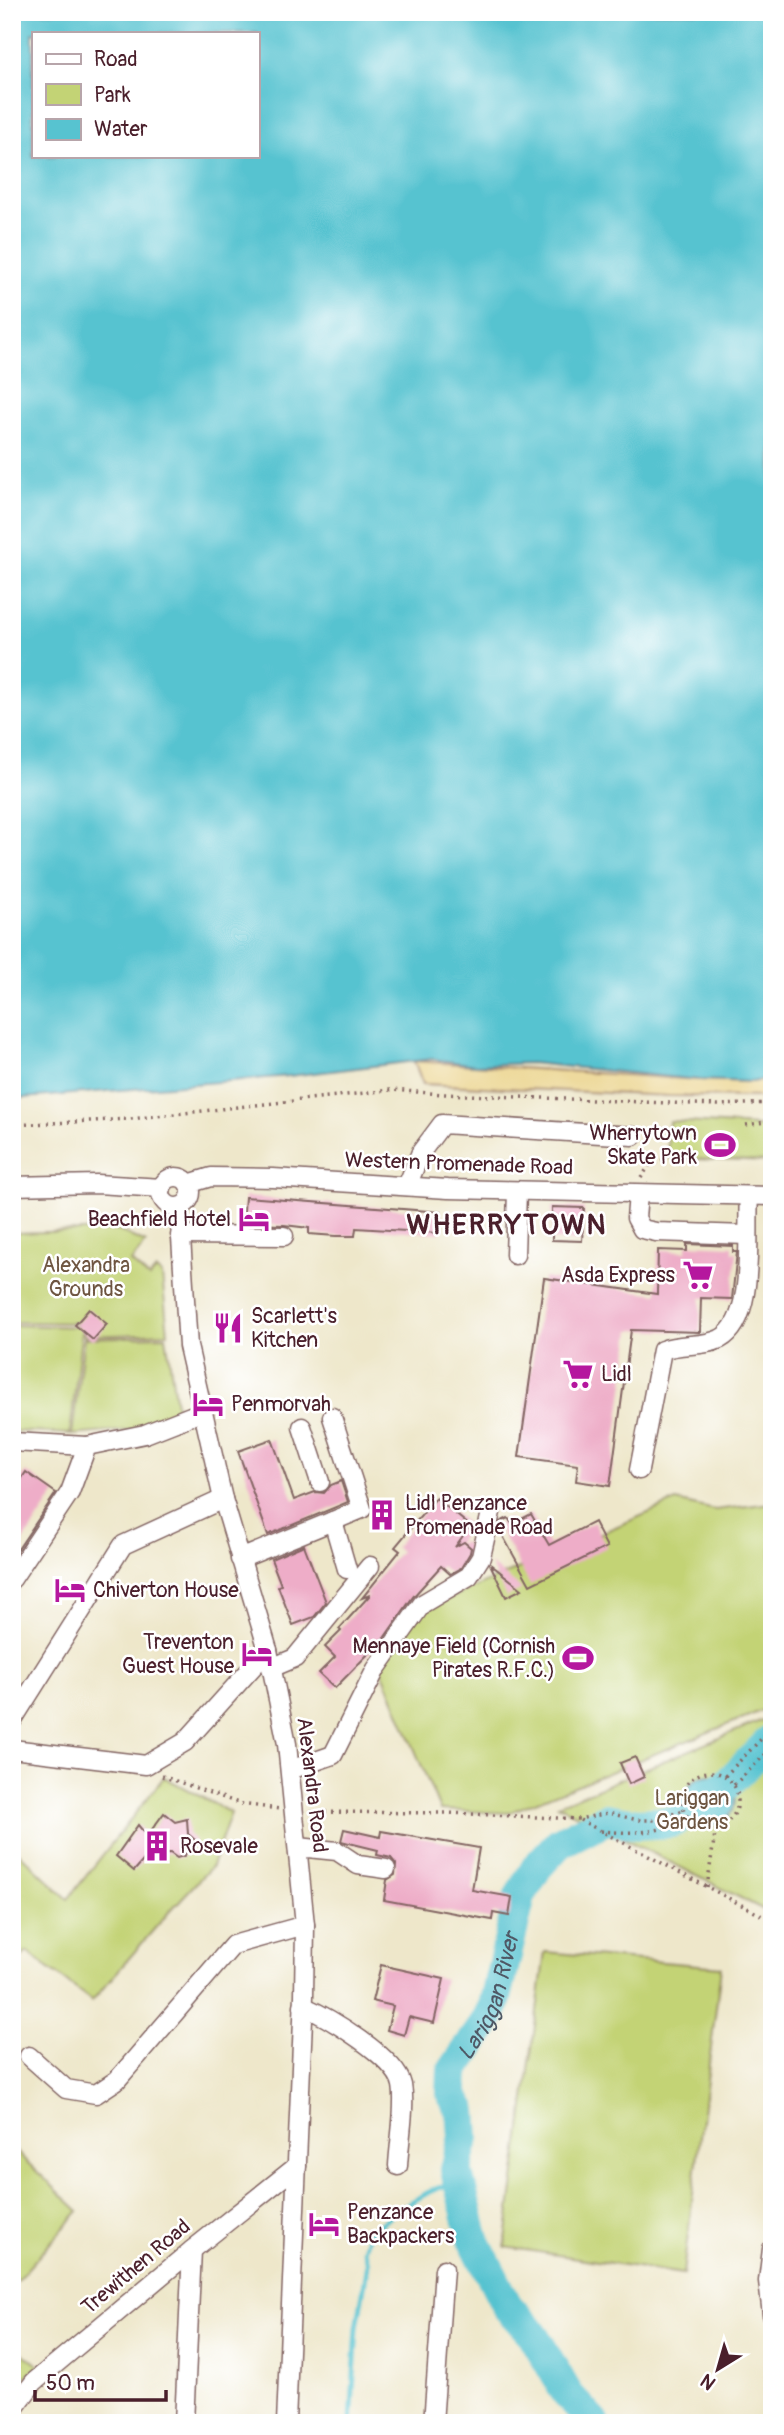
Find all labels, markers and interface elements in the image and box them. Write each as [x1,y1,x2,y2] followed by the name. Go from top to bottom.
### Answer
[32,32,259,158] legend
[94,46,138,73] text: Road
[94,82,131,109] text: Park
[94,116,148,143] text: Water
[589,1120,697,1171] place label: Wherrytown Skate Park
[703,1128,737,1162] sports icon: Wherrytown Skate Park
[344,1147,574,1181] street label: Western Promenade Road
[237,1202,271,1236] hotel icon: Beachfield Hotel
[88,1206,231,1233] place label: Beachfield Hotel
[406,1208,608,1243] district label: WHERRYTOWN
[42,1252,130,1303] park label: Alexandra Grounds
[681,1258,715,1292] supermarket icon: Asda Express
[561,1262,676,1289] place label: Asda Express
[251,1303,338,1354] place label: Scarlett's Kitchen
[211,1311,245,1345] restaurant icon: Scarlett's Kitchen
[561,1357,595,1391] supermarket icon: Lidl
[601,1361,632,1388] place label: Lidl
[191,1387,225,1421] hotel icon: Penmorvah
[231,1391,331,1418] place label: Penmorvah
[405,1490,553,1541] place label: Lidl Penzance Promenade Road
[365,1498,399,1532] building icon: Lidl Penzance Promenade Road
[53,1573,87,1607] hotel icon: Chiverton House
[93,1577,239,1604] place label: Chiverton House
[122,1629,235,1680] place label: Treventon Guest House
[353,1633,555,1684] place label: Mennaye Field (Cornish Pirates R.F.C.)
[240,1637,274,1671] hotel icon: Treventon Guest House
[561,1641,595,1675] sports icon: Mennaye Field (Cornish Pirates R.F.C.)
[290,1716,334,1854] street label: Alexandra Road
[655,1785,730,1836] park label: Lariggan Gardens
[140,1829,174,1863] building icon: Rosevale
[180,1833,258,1860] place label: Rosevale
[451,1927,526,2065] water label: Lariggan River
[347,2199,455,2250] place label: Penzance Backpackers
[307,2207,341,2241] hotel icon: Penzance Backpackers
[76,2213,196,2321] street label: Trewithen Road
[682,2334,752,2404] north arrow
[35,2358,166,2402] scale bar
[696,2368,721,2395] text: N
[46,2370,95,2397] text: 50 m

